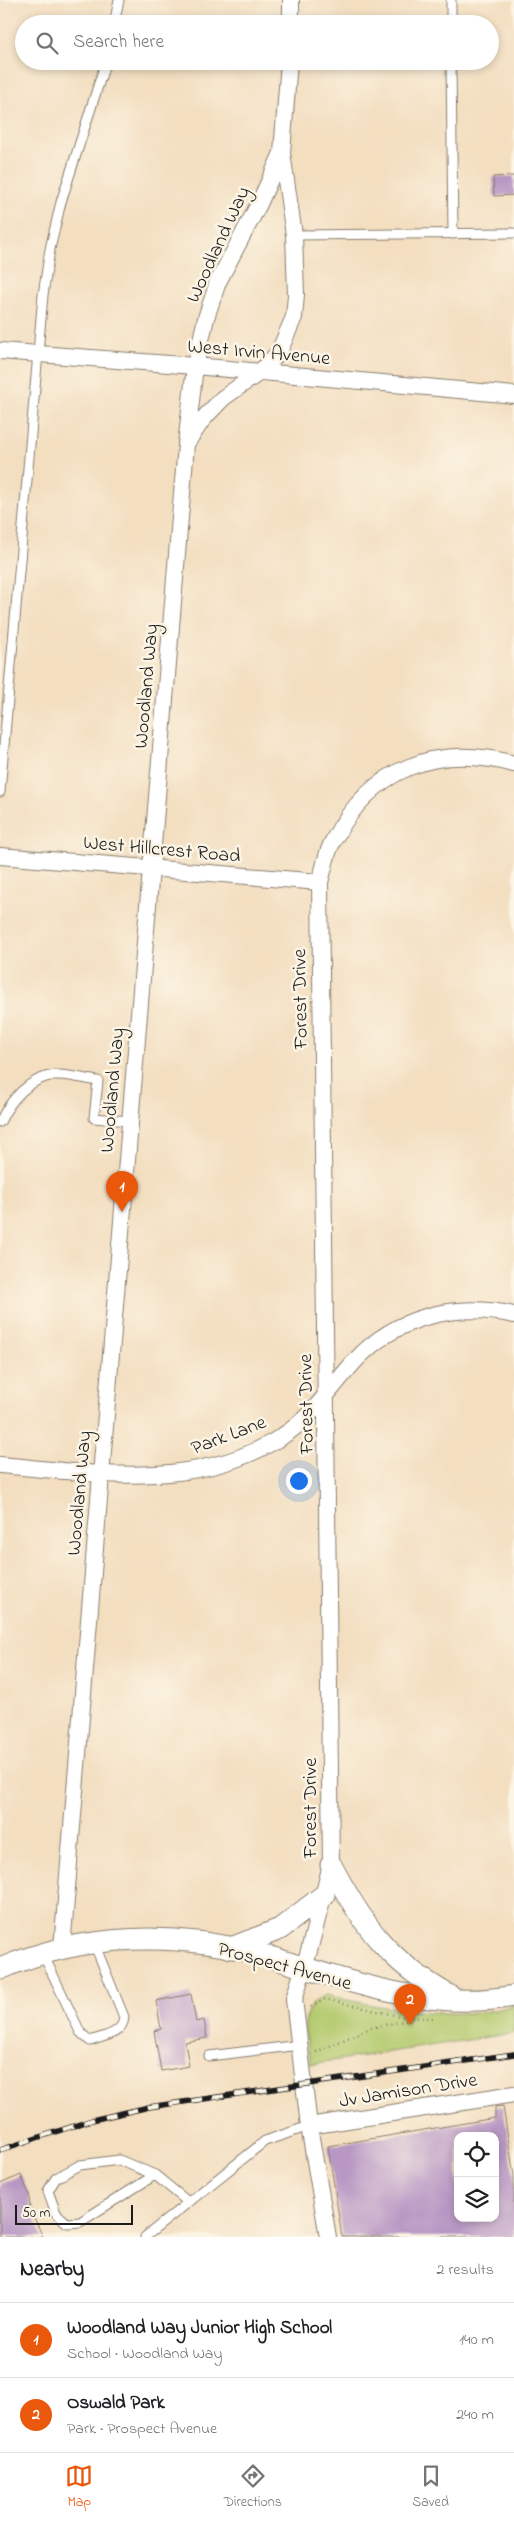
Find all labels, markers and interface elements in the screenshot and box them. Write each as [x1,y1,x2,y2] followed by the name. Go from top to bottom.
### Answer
[15,15,499,70] search box
[33,29,61,57] icon: search
[73,29,164,56] text: Search here
[180,182,259,308] street label: Woodland Way
[186,333,331,374] street label: West Irvin Avenue
[128,623,167,750] street label: Woodland Way
[82,829,242,872] street label: West Hillcrest Road
[286,948,317,1050] street label: Forest Drive
[94,1027,133,1154] street label: Woodland Way
[106,1171,138,1212] pin: 1
[292,1353,323,1455] street label: Forest Drive
[187,1409,271,1464] street label: Park Lane
[61,1430,100,1557] street label: Woodland Way
[286,1468,312,1494] your location
[297,1758,326,1859] street label: Forest Drive
[214,1936,355,1999] street label: Prospect Avenue
[394,1984,426,2025] pin: 2
[337,2066,480,2117] street label: Jv Jamison Drive
[454,2132,499,2222] map controls
[454,2132,499,2177] button: locate
[454,2177,499,2222] button: layers
[15,2202,132,2225] scale bar
[22,2203,50,2224] text: 50 m
[20,2255,84,2285] text: Nearby
[436,2258,494,2282] text: 2 results
[67,2315,332,2342] text: Woodland Way Junior High School
[33,2328,39,2352] text: 1
[459,2328,494,2352] text: 140 m
[67,2342,222,2366] text: School · Woodland Way
[67,2390,165,2417] text: Oswald Park
[32,2403,40,2427] text: 2
[456,2403,494,2427] text: 240 m
[67,2417,217,2441] text: Park · Prospect Avenue
[65,2462,93,2513] tab: Map
[224,2462,282,2513] tab: Directions
[412,2462,449,2513] tab: Saved

